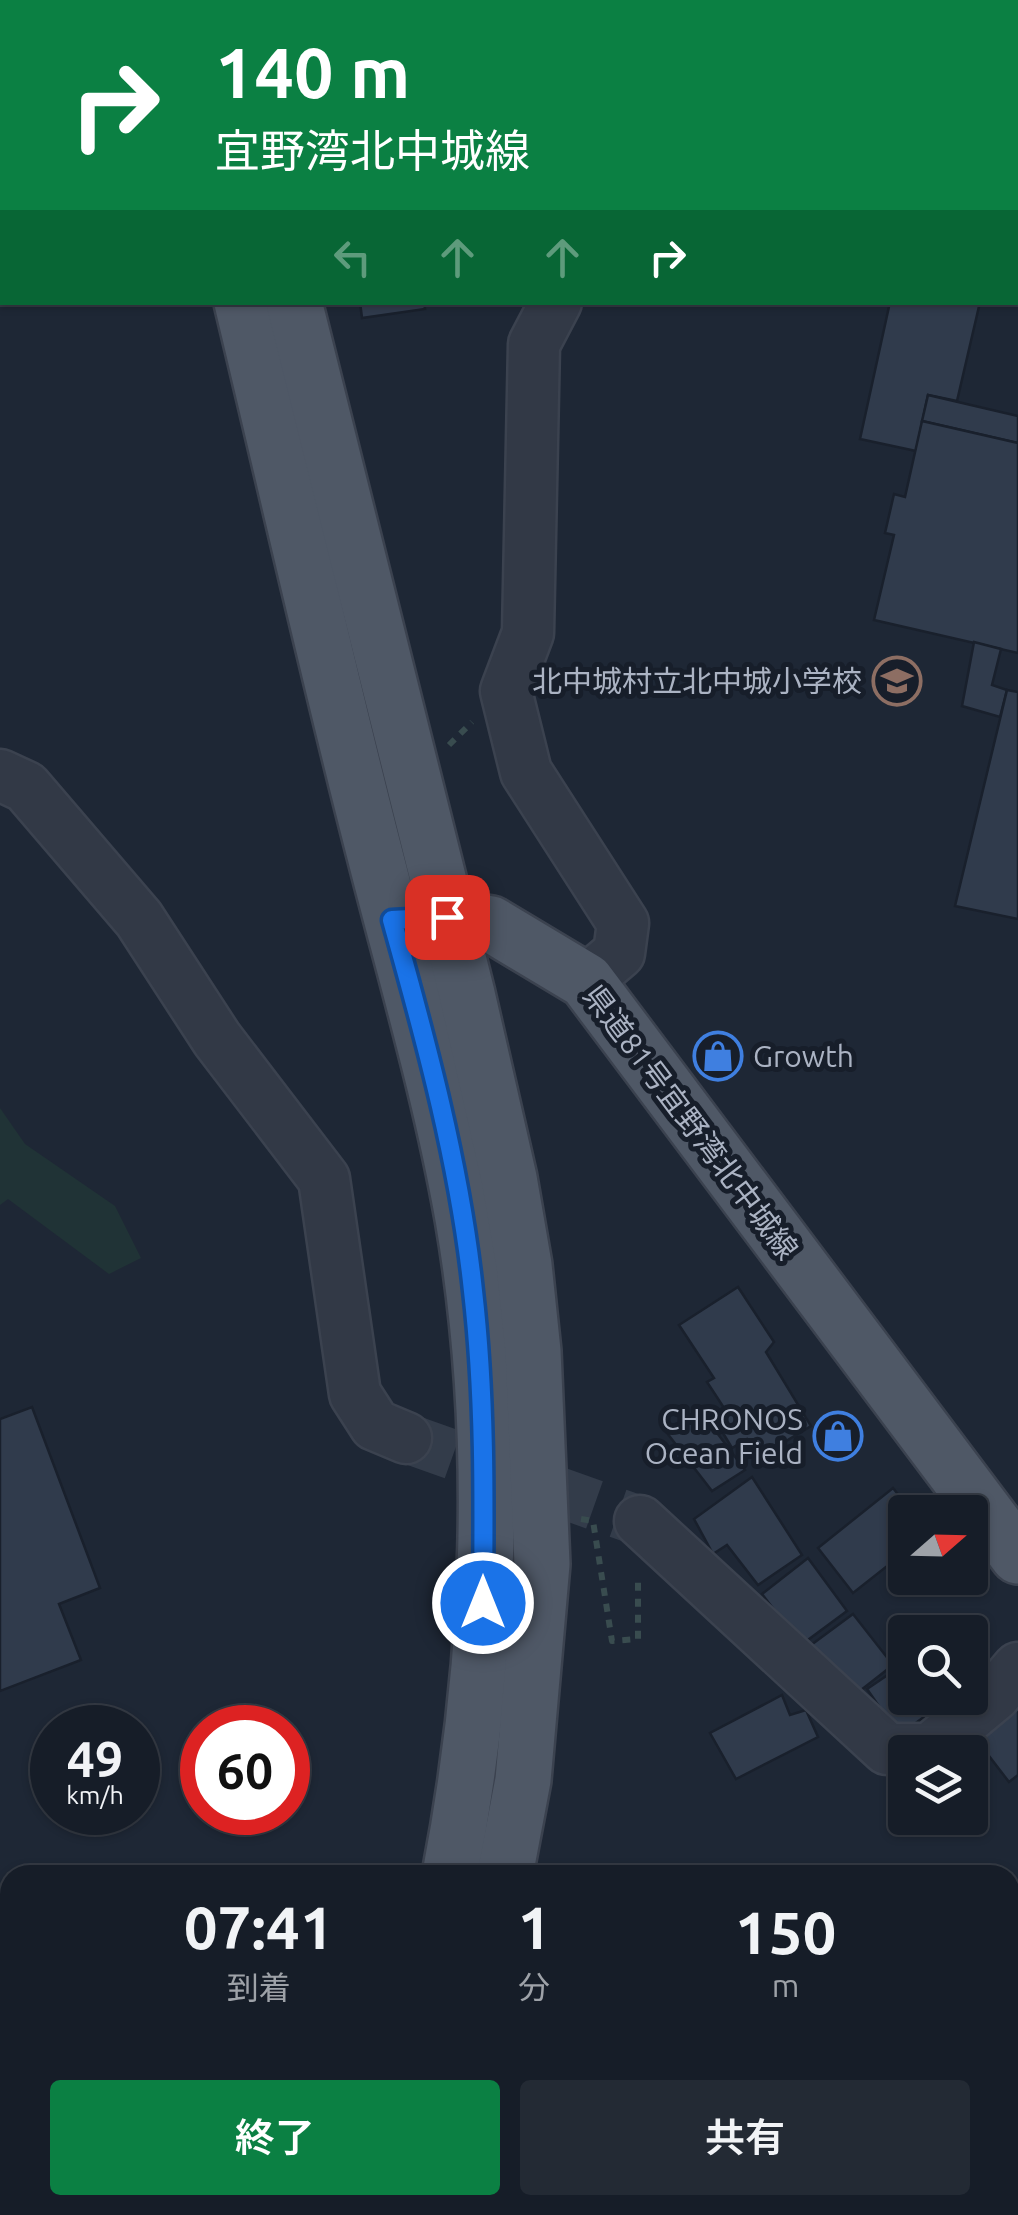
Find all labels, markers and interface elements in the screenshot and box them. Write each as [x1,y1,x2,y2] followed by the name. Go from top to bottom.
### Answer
[215,33,410,111] text: 140 m
[50,40,180,170] icon: right
[215,125,530,176] text: 宜野湾北中城線
[325,230,380,285] icon: left
[430,230,485,285] icon: ahead
[535,230,590,285] icon: ahead
[640,230,695,285] icon: right
[871,655,923,707] school or university icon: 北中城村立北中城小学校
[532,664,862,698] place label: 北中城村立北中城小学校
[405,875,490,960] pin
[420,890,475,945] icon: arrive
[577,978,805,1266] street label: 県道81号宜野湾北中城線
[692,1030,744,1082] shop icon: Growth
[753,1039,854,1073] place label: Growth
[645,1402,803,1470] place label: CHRONOS Ocean Field
[812,1410,864,1462] shop icon: CHRONOS Ocean Field
[888,1495,988,1595] north arrow
[888,1495,988,1835] map controls
[431,1551,535,1655] position arrow
[888,1615,988,1715] button: search
[180,1705,310,1835] speed limit sign: 60
[67,1730,123,1786] text: 49
[888,1735,988,1835] button: layers
[66,1781,124,1809] text: km/h
[184,1893,334,1960] text: 07:41
[517,1893,551,1960] text: 1
[735,1898,836,1965] text: 150
[772,1967,799,2003] text: m
[227,1969,291,2005] text: 到着
[518,1969,550,2005] text: 分
[50,2080,500,2195] button: 終了
[520,2080,970,2195] button: 共有

